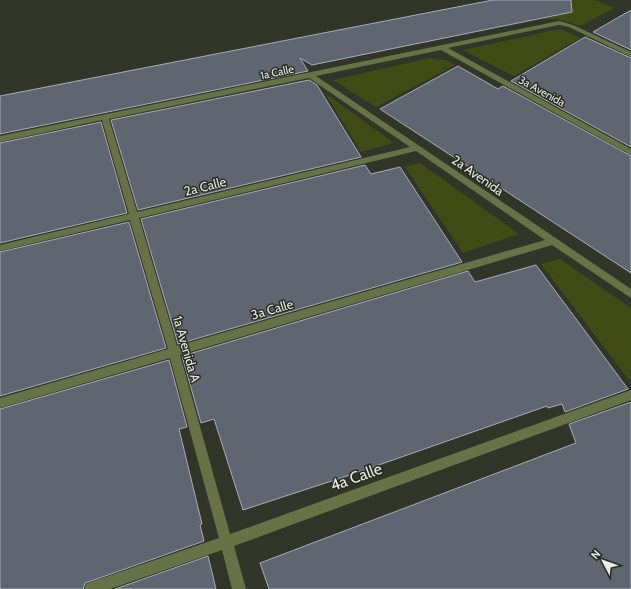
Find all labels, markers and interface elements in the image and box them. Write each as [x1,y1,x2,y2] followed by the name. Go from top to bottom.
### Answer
[259,62,296,82] street label: 1a Calle
[516,73,568,110] street label: 3a Avenida
[449,151,508,199] street label: 2a Avenida
[182,173,228,199] street label: 2a Calle
[249,295,295,323] street label: 3a Calle
[170,314,204,384] street label: 1a Avenida A
[328,459,384,495] street label: 4a Calle
[583,541,623,581] north arrow
[588,547,603,562] text: N

